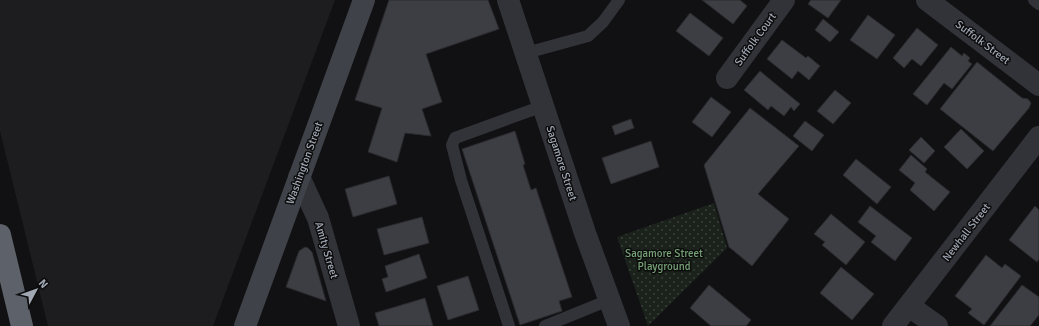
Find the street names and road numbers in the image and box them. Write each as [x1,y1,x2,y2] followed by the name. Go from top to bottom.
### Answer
[732,10,779,68] street label: Suffolk Court
[953,18,1013,67] street label: Suffolk Street
[284,120,325,206] street label: Washington Street
[543,124,580,202] street label: Sagamore Street
[940,201,993,264] street label: Newhall Street
[312,220,341,280] street label: Amity Street

